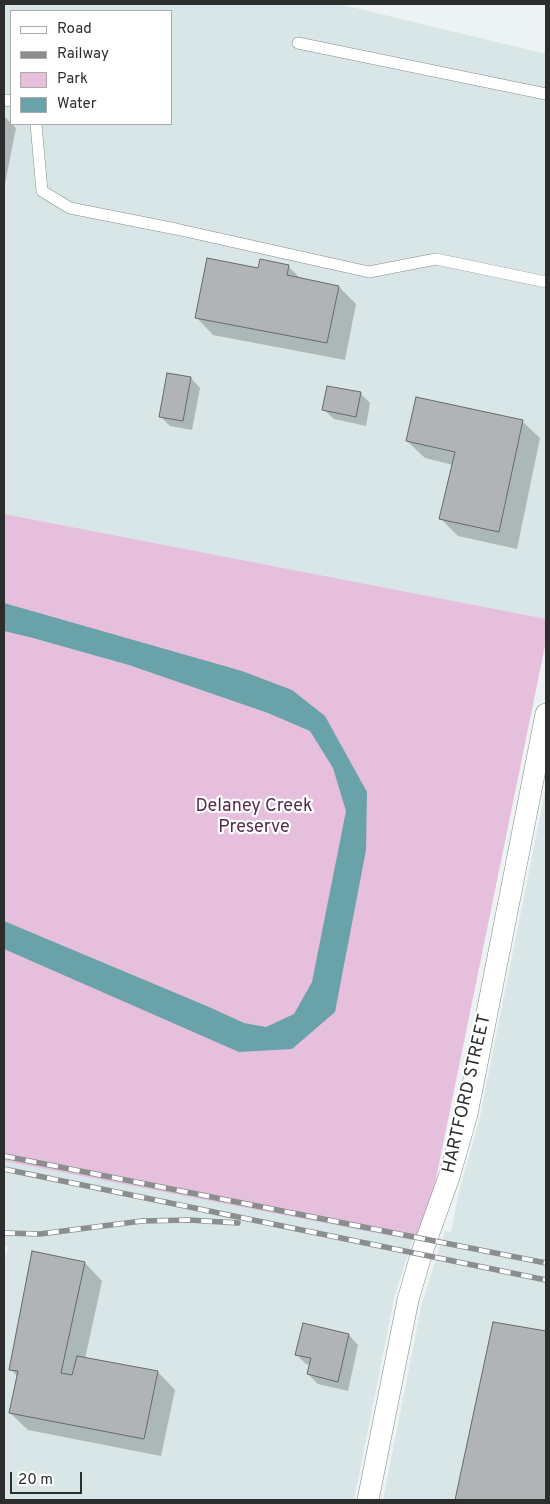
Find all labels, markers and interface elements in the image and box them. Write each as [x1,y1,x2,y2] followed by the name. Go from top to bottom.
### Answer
[10,10,172,125] legend
[57,20,92,39] text: Road
[57,45,109,64] text: Railway
[57,70,88,89] text: Park
[57,95,96,114] text: Water
[195,796,313,839] park label: Delaney Creek Preserve
[439,1012,497,1176] street label: HARTFORD STREET
[12,1462,85,1494] scale bar
[18,1471,53,1490] text: 20 m

